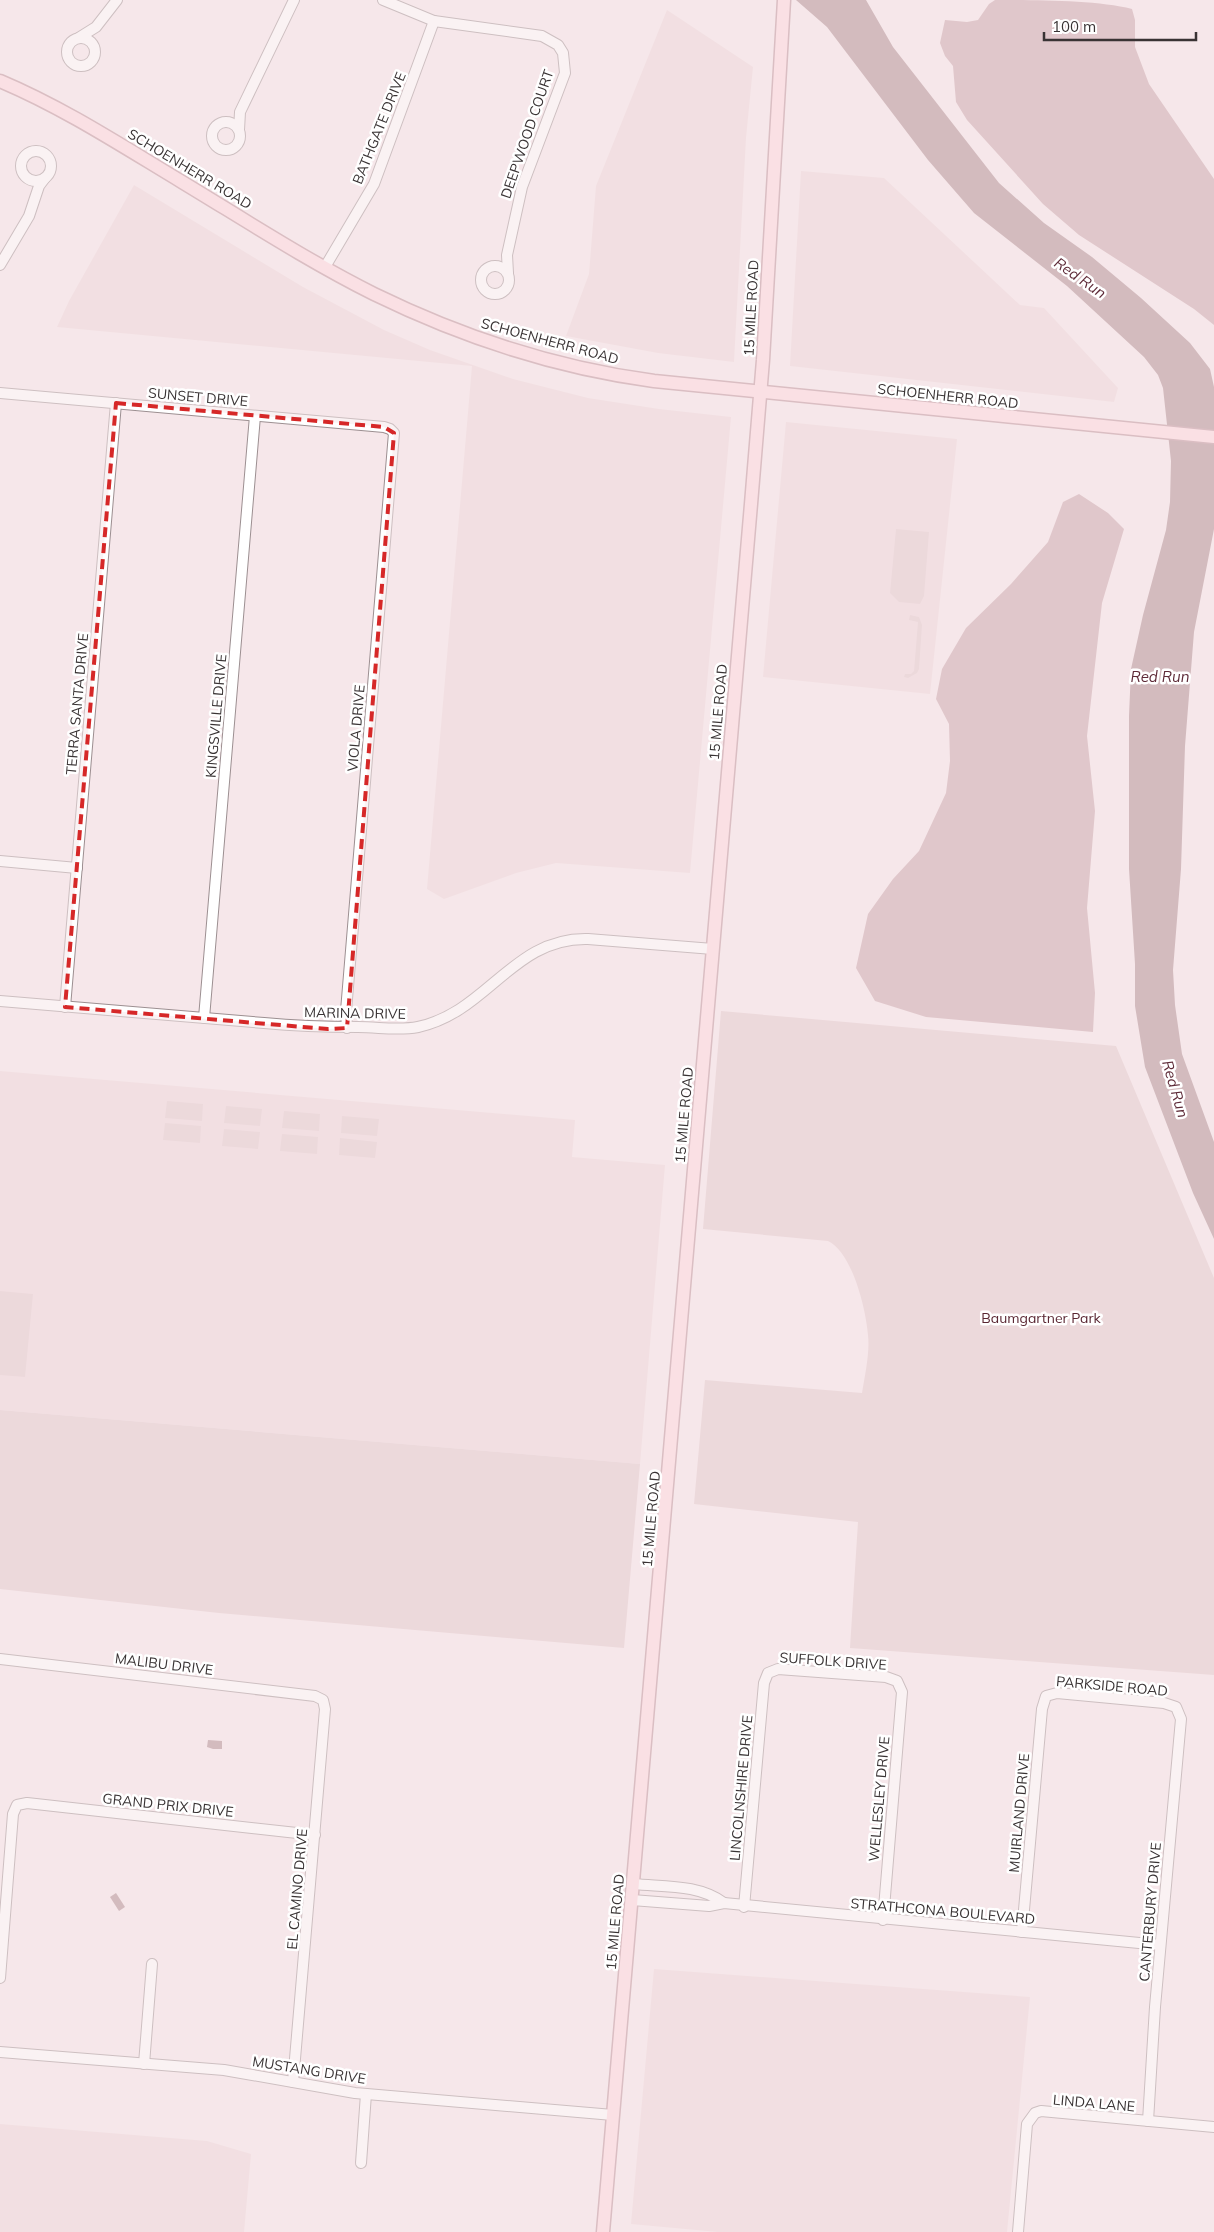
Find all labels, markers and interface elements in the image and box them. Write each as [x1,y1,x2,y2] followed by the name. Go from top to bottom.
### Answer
[1044,10,1196,42] scale bar
[1052,17,1096,36] text: 100 m
[496,67,558,201] street label: DEEPWOOD COURT
[348,69,410,187] street label: BATHGATE DRIVE
[125,125,255,213] street label: SCHOENHERR ROAD
[1051,253,1110,302] water label: Red Run
[739,259,763,357] street label: 15 MILE ROAD
[479,314,621,368] street label: SCHOENHERR ROAD
[877,380,1019,412] street label: SCHOENHERR ROAD
[147,384,249,410] street label: SUNSET DRIVE
[62,632,92,776] street label: TERRA SANTA DRIVE
[202,653,230,779] street label: KINGSVILLE DRIVE
[705,663,731,761] street label: 15 MILE ROAD
[1130,667,1190,686] water label: Red Run
[343,684,369,772] street label: VIOLA DRIVE
[304,1003,406,1023] street label: MARINA DRIVE
[1158,1058,1193,1120] water label: Red Run
[671,1066,697,1164] street label: 15 MILE ROAD
[981,1309,1102,1327] park label: Baumgartner Park
[638,1470,664,1568] street label: 15 MILE ROAD
[779,1648,887,1674] street label: SUFFOLK DRIVE
[114,1649,214,1679] street label: MALIBU DRIVE
[1055,1672,1169,1700] street label: PARKSIDE ROAD
[726,1714,756,1862] street label: LINCOLNSHIRE DRIVE
[865,1736,893,1862] street label: WELLESLEY DRIVE
[1005,1753,1033,1873] street label: MUIRLAND DRIVE
[102,1789,234,1821] street label: GRAND PRIX DRIVE
[283,1828,311,1950] street label: EL CAMINO DRIVE
[1135,1842,1165,1982] street label: CANTERBURY DRIVE
[602,1873,628,1971] street label: 15 MILE ROAD
[850,1894,1036,1928] street label: STRATHCONA BOULEVARD
[251,2052,367,2088] street label: MUSTANG DRIVE
[1052,2090,1136,2116] street label: LINDA LANE

